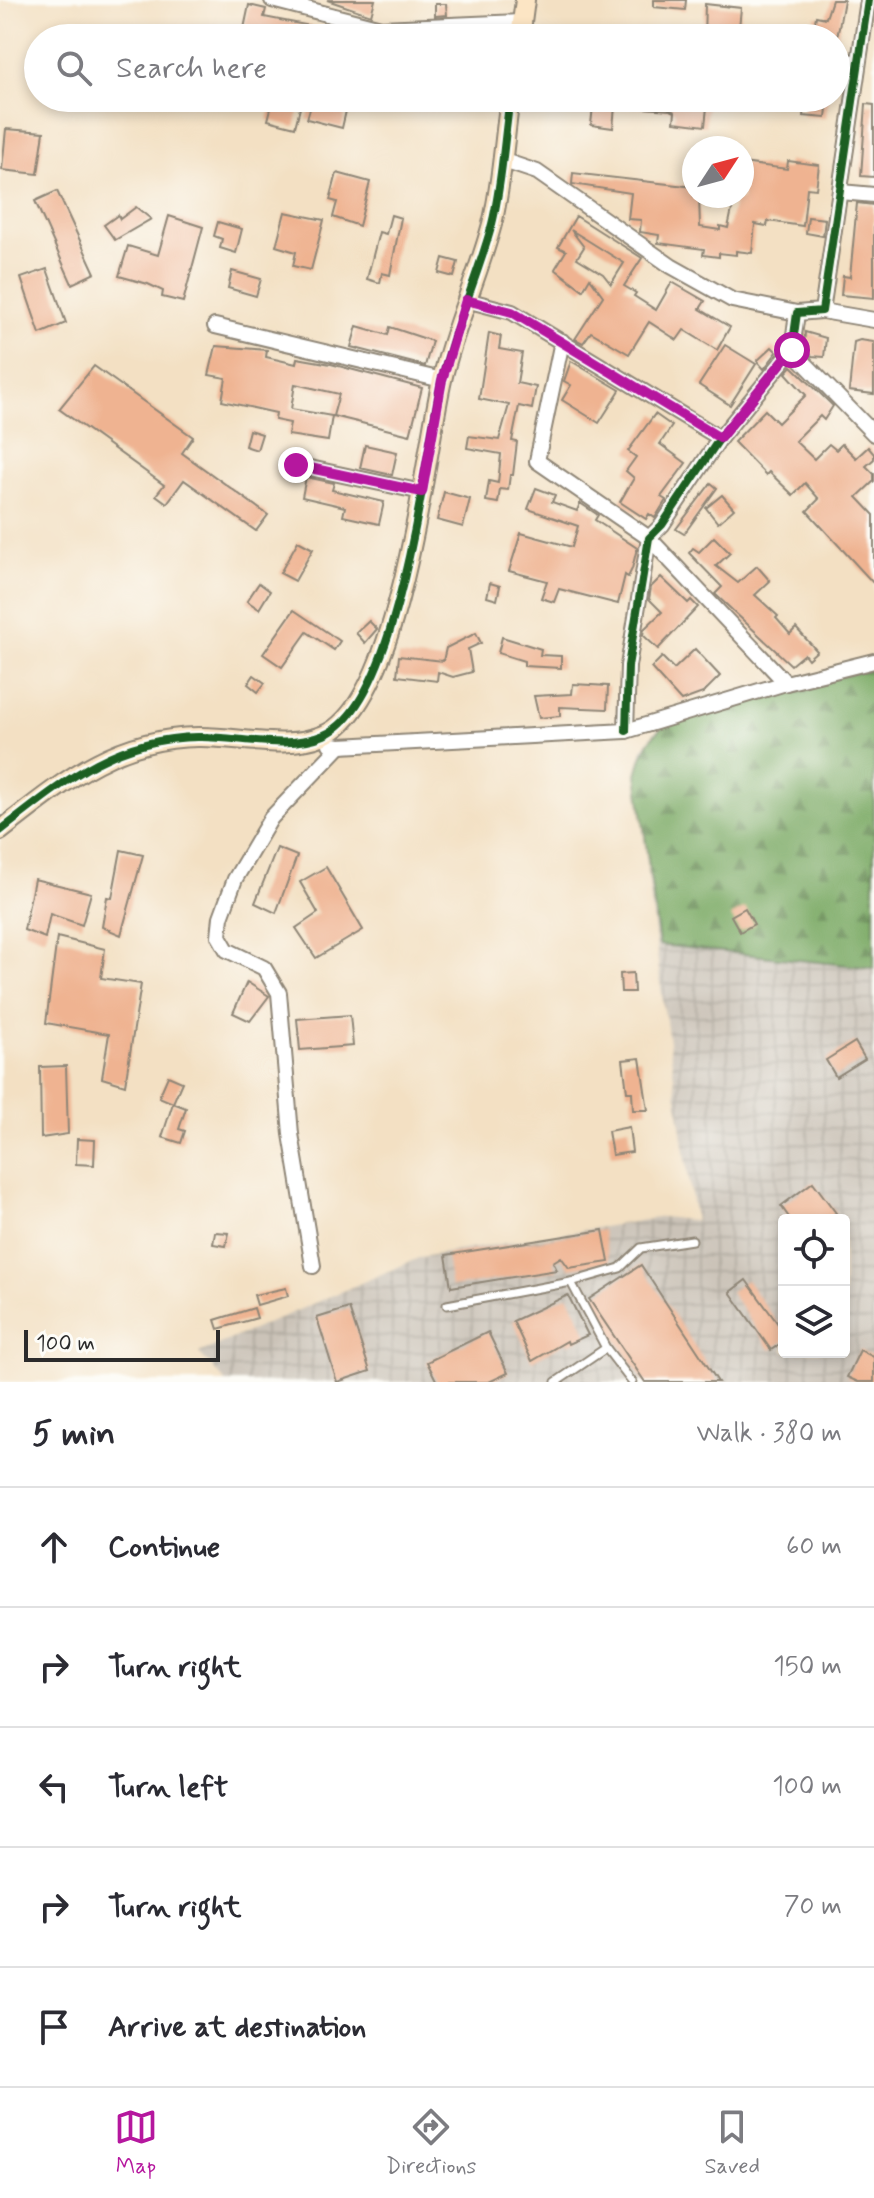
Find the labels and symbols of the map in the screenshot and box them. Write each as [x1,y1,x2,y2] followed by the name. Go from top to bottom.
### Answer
[682,136,754,208] north arrow
[774,332,810,368] route start
[278,447,314,483] route end
[24,1326,220,1362] scale bar

